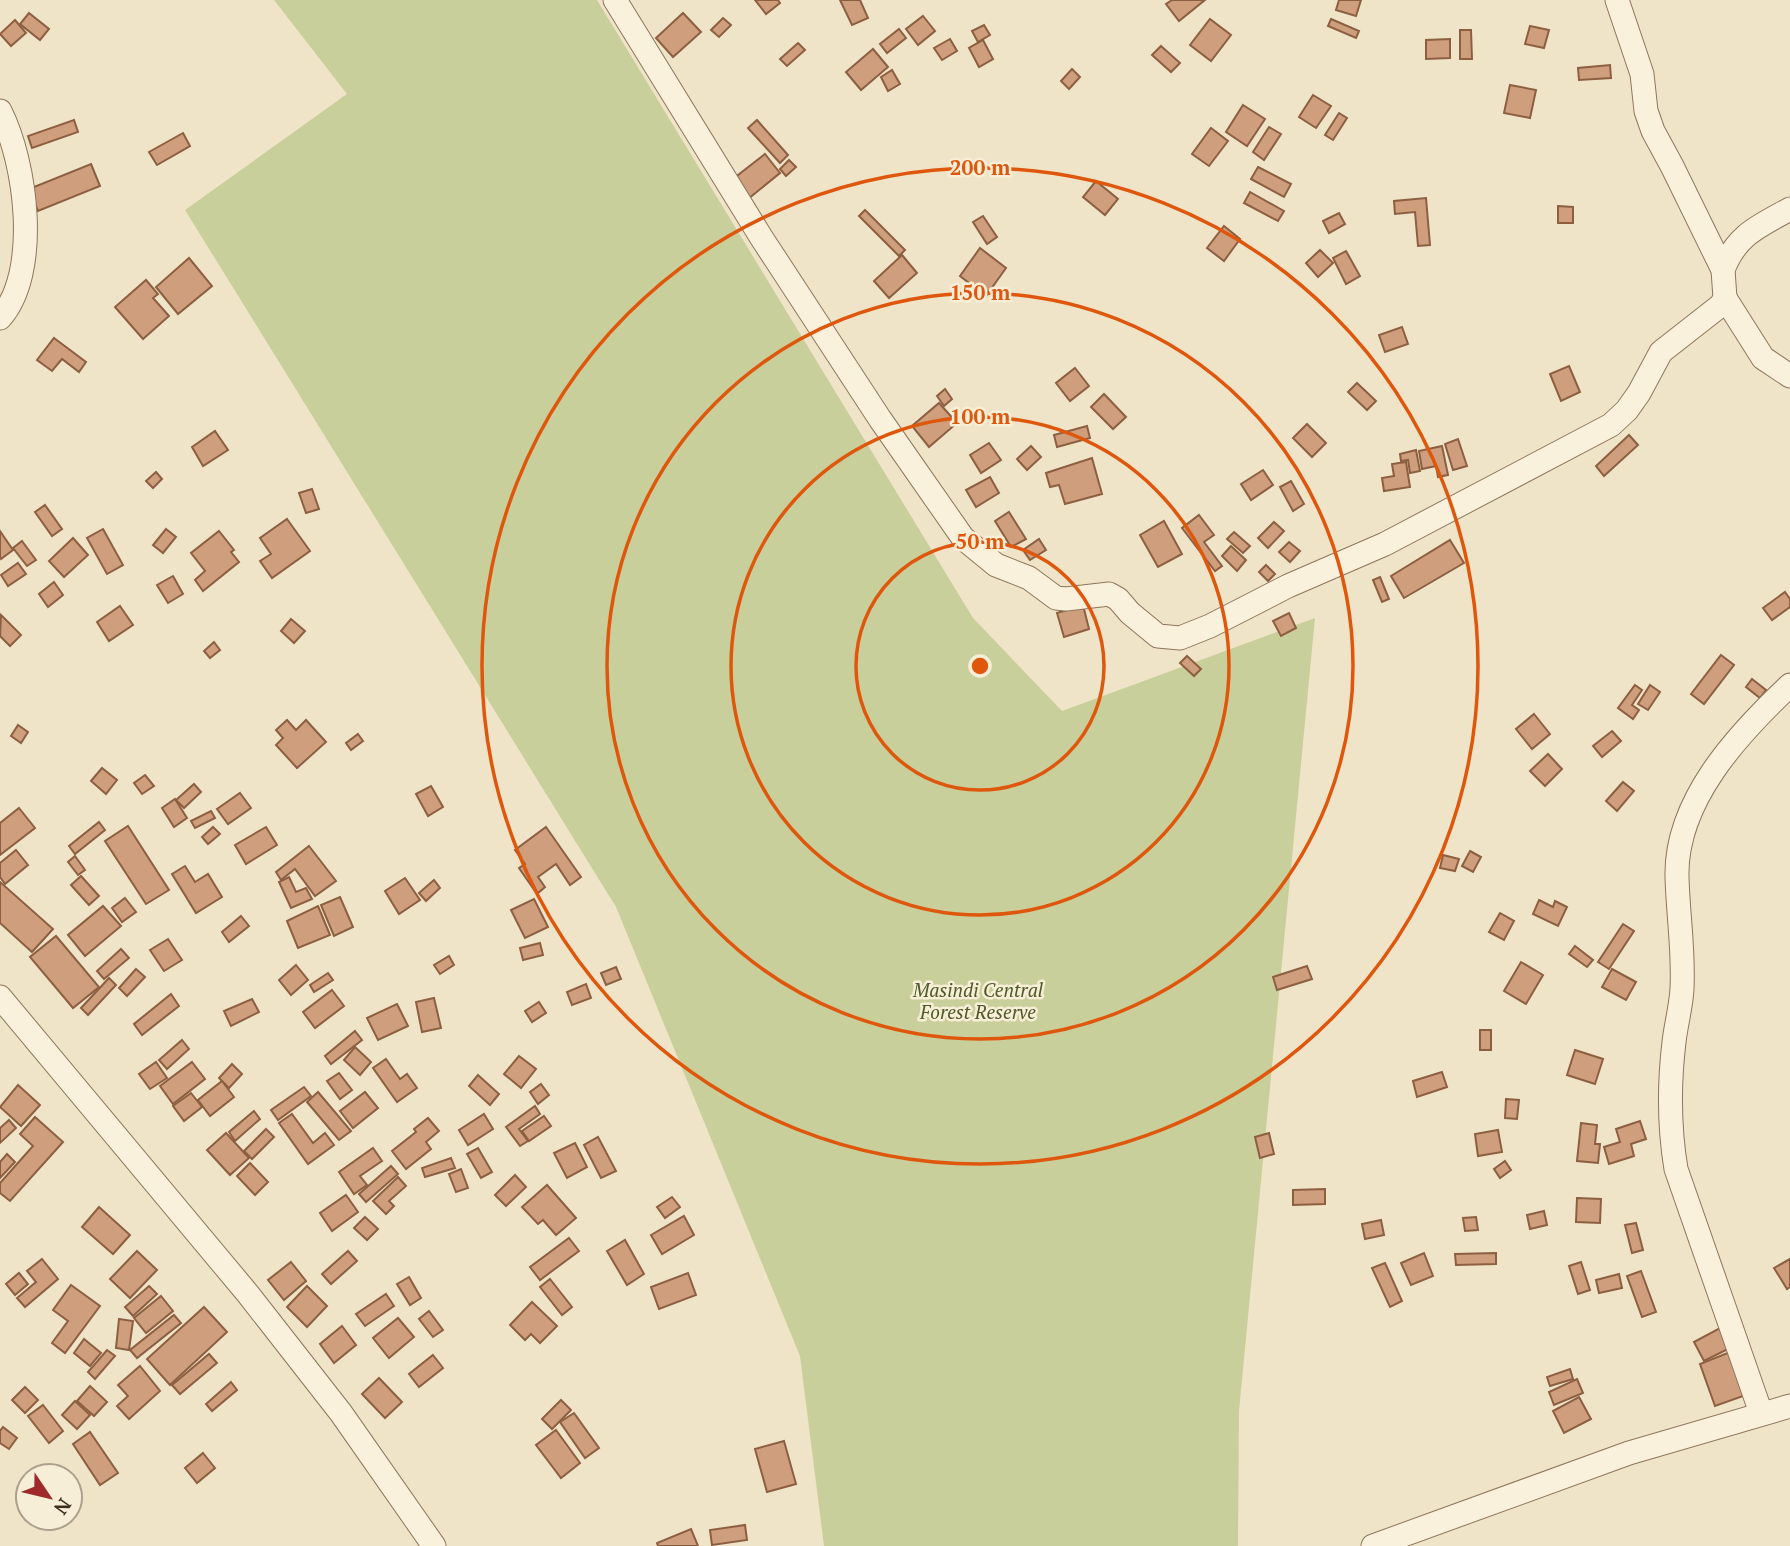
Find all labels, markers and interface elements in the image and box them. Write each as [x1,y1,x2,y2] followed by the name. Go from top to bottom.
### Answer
[950,153,1011,181] text: 200 m
[950,278,1011,306] text: 150 m
[950,402,1011,430] text: 100 m
[956,527,1005,555] text: 50 m
[968,654,992,678] centre of rings
[912,977,1044,1024] park label: Masindi Central Forest Reserve
[14,1462,84,1532] north arrow
[49,1494,78,1521] text: N

